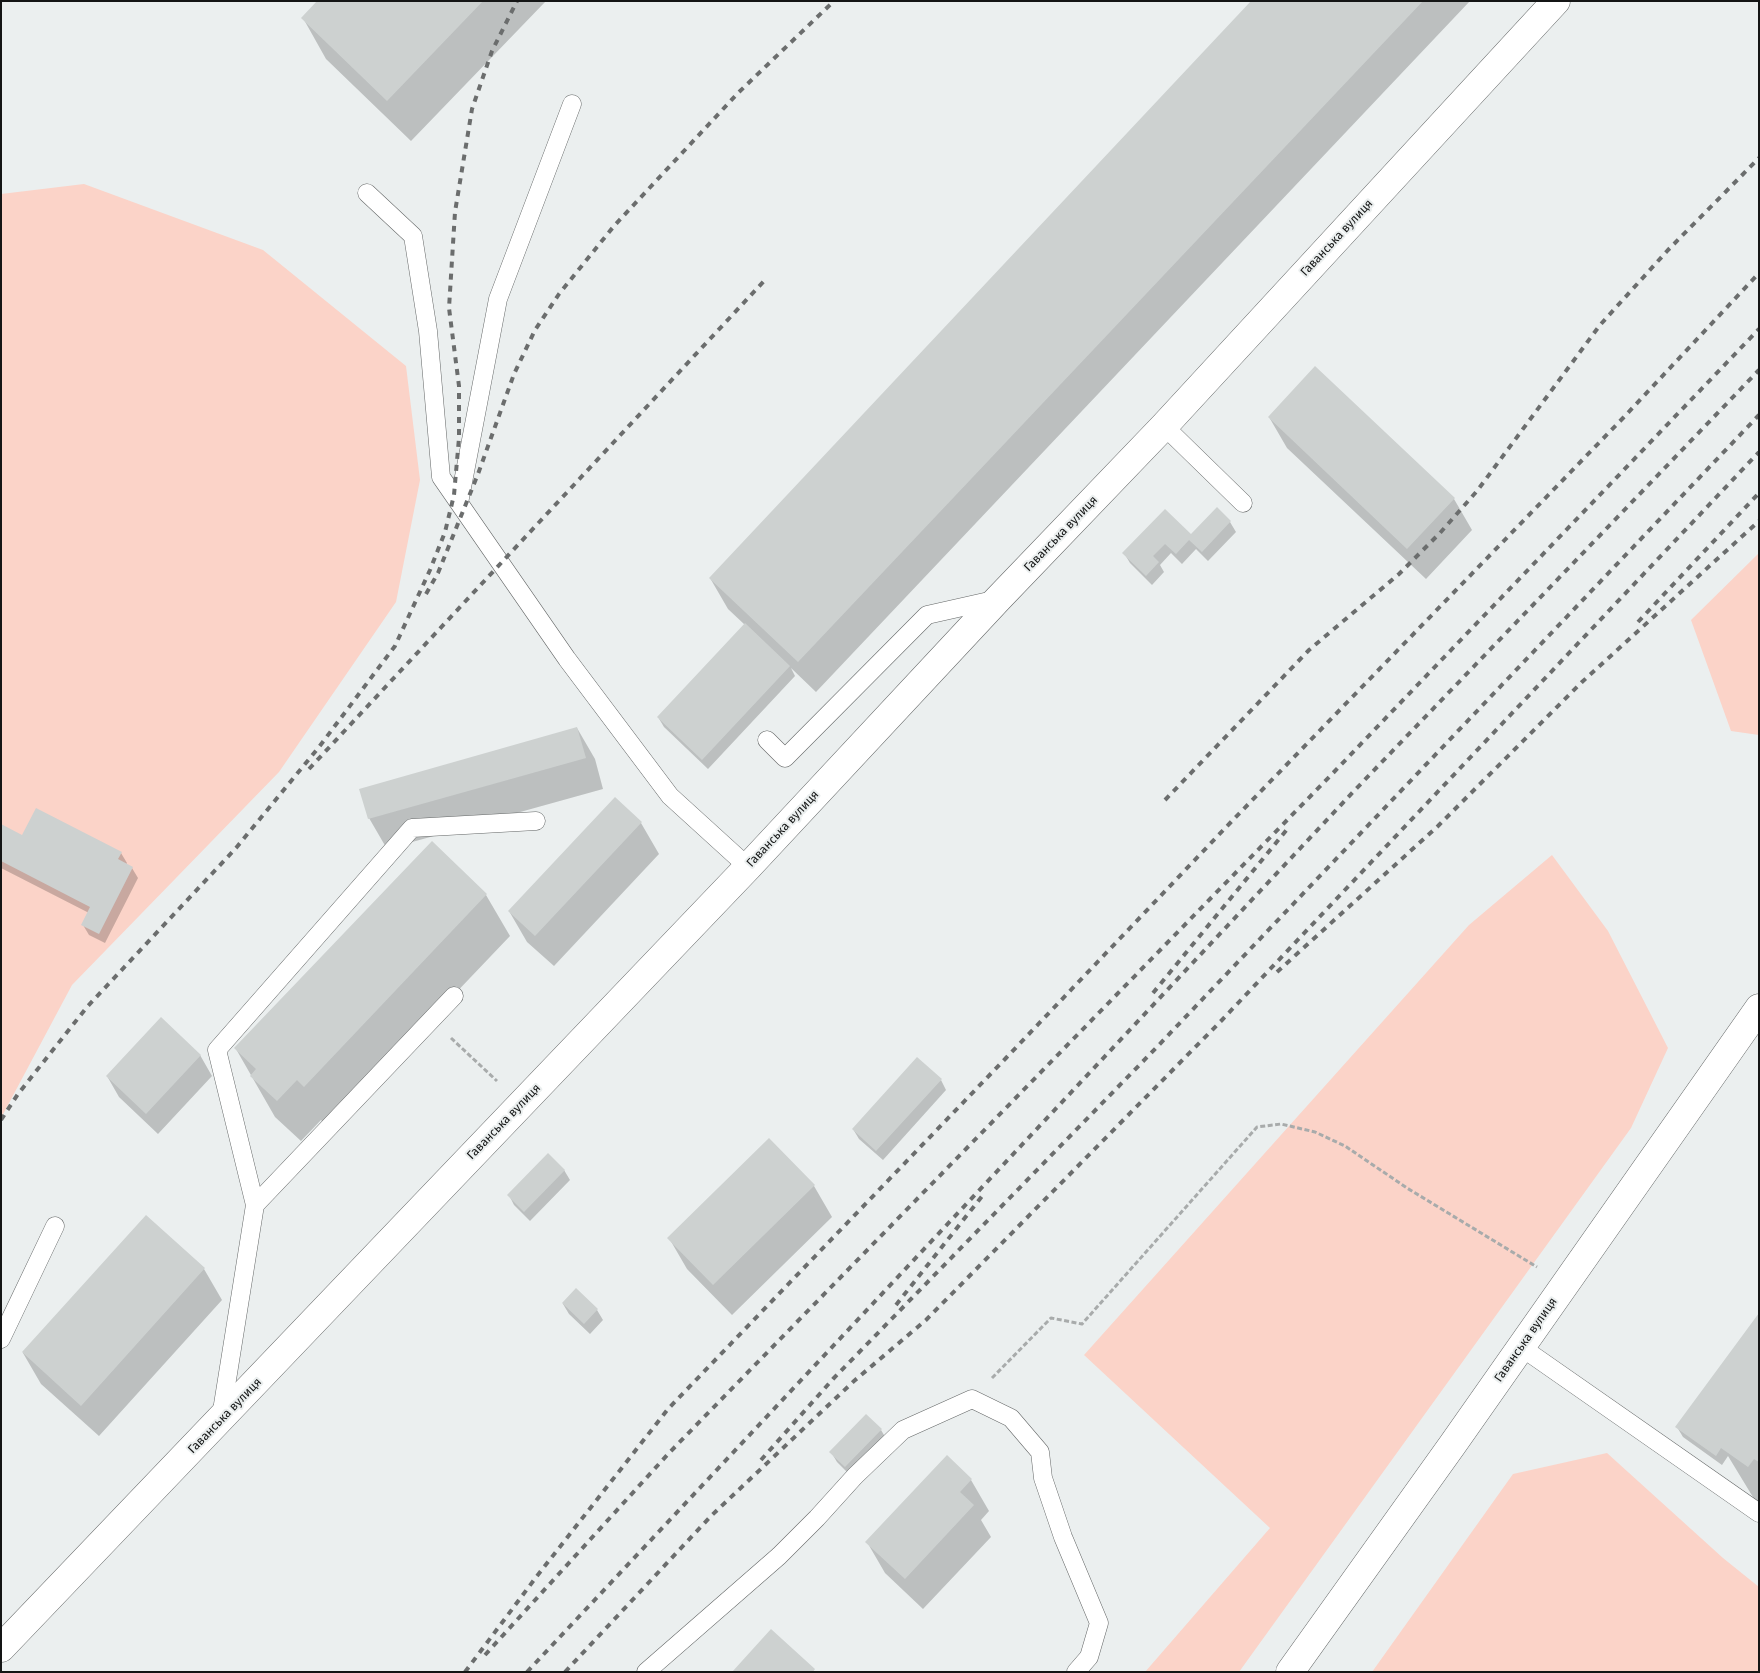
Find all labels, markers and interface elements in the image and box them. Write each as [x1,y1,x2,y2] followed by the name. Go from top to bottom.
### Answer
[1298,197,1376,279] street label: Гаванська вулиця
[1021,493,1101,575] street label: Гаванська вулиця
[744,788,822,870] street label: Гаванська вулиця
[464,1081,544,1163] street label: Гаванська вулиця
[1492,1295,1560,1385] street label: Гаванська вулиця
[185,1375,265,1457] street label: Гаванська вулиця

